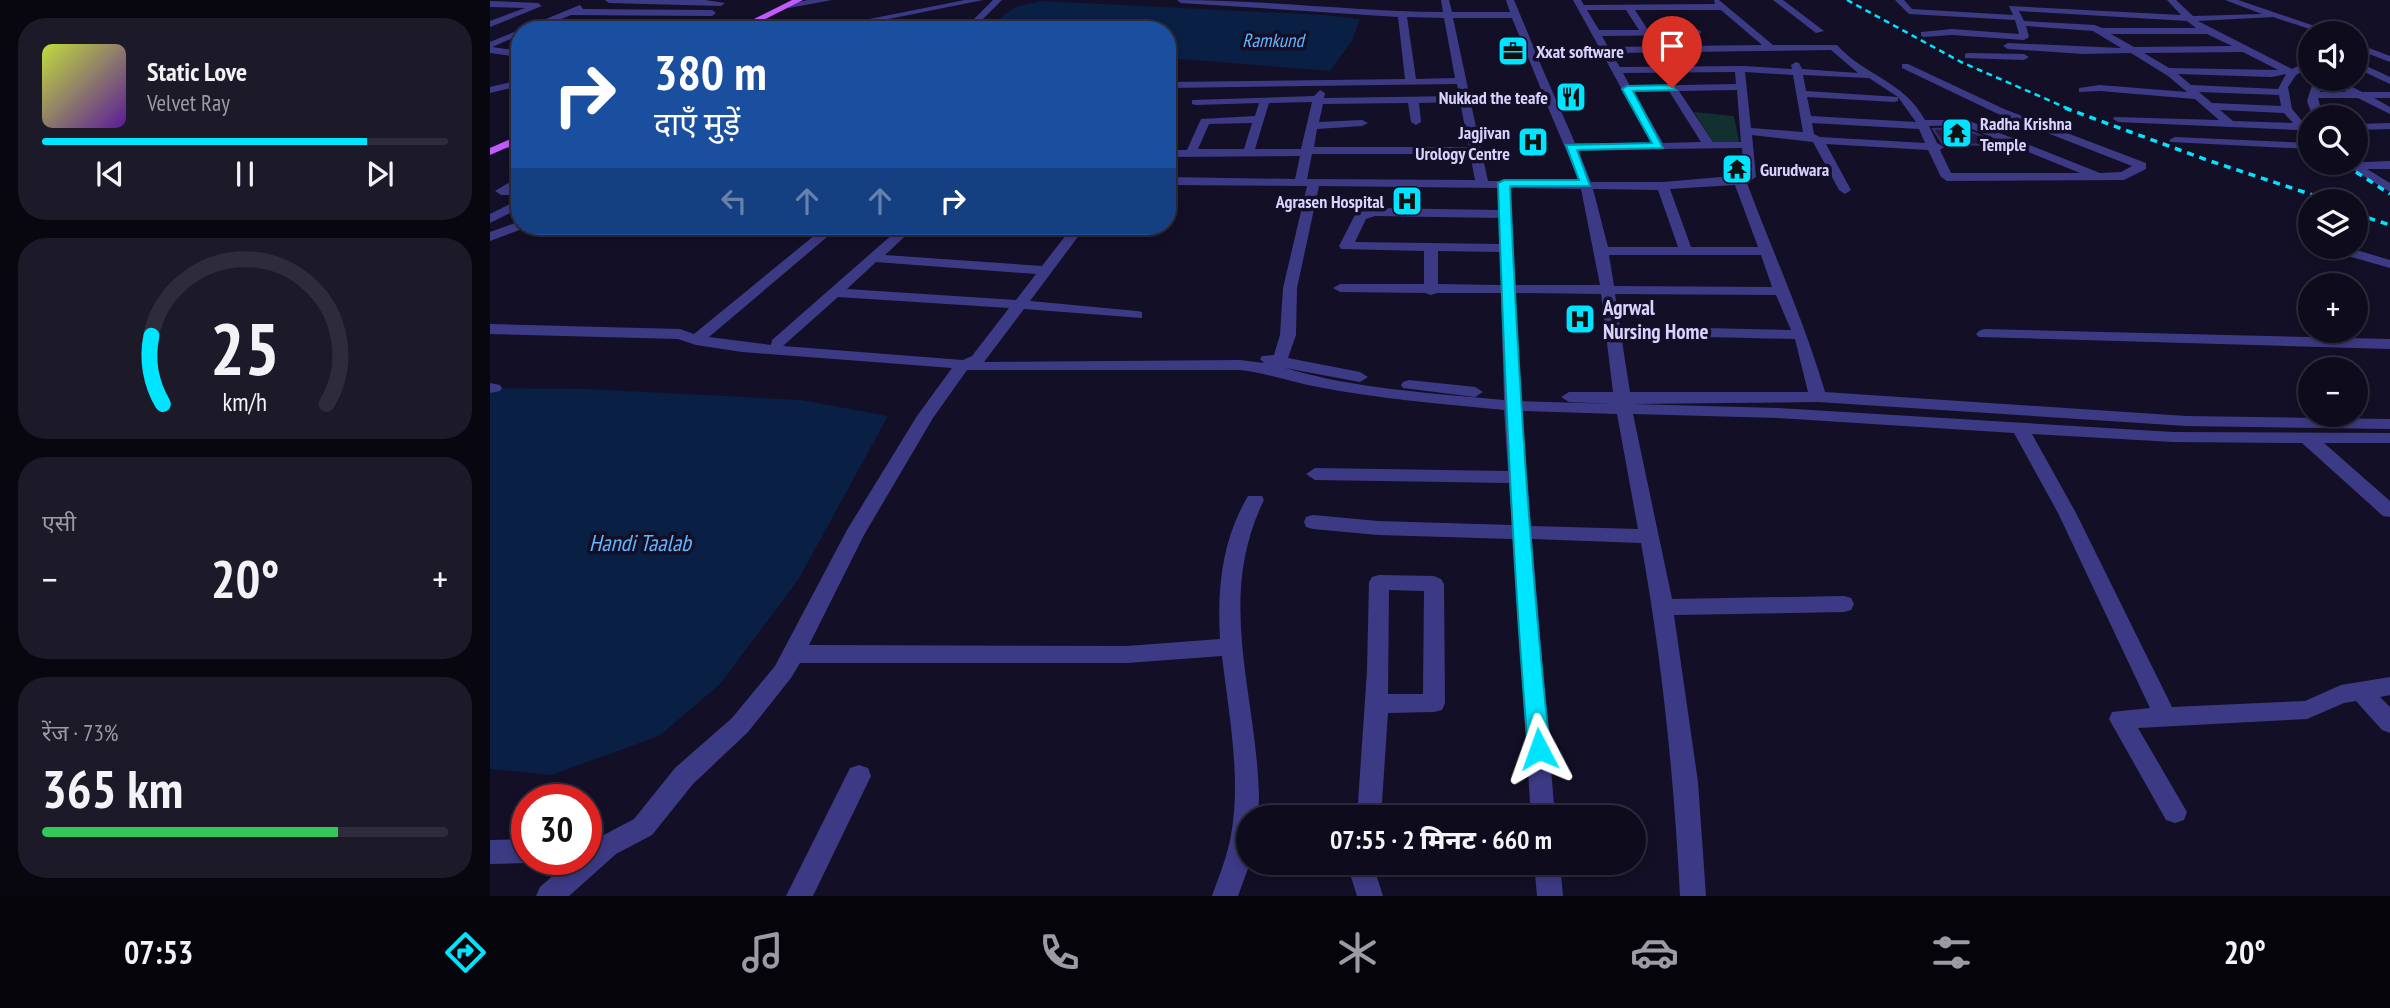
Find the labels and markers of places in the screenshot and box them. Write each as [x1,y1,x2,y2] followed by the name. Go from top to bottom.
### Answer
[1642,16,1702,88] pin
[1496,34,1530,68] office icon: Xxat software
[1536,40,1624,63] place label: Xxat software
[1554,80,1588,114] restaurant icon: Nukkad the teafe
[1439,86,1548,109] place label: Nukkad the teafe
[1980,112,2072,156] place label: Radha Krishna Temple
[1940,116,1974,150] temple icon: Radha Krishna Temple
[1415,121,1510,165] place label: Jagjivan Urology Centre
[1516,125,1550,159] hospital icon: Jagjivan Urology Centre
[1720,152,1754,186] temple icon: Gurudwara
[1760,158,1829,181] place label: Gurudwara
[1390,184,1424,218] hospital icon: Agrasen Hospital
[1275,190,1385,213] place label: Agrasen Hospital
[1602,294,1708,345] place label: Agrwal Nursing Home
[1563,302,1597,336] hospital icon: Agrwal Nursing Home

